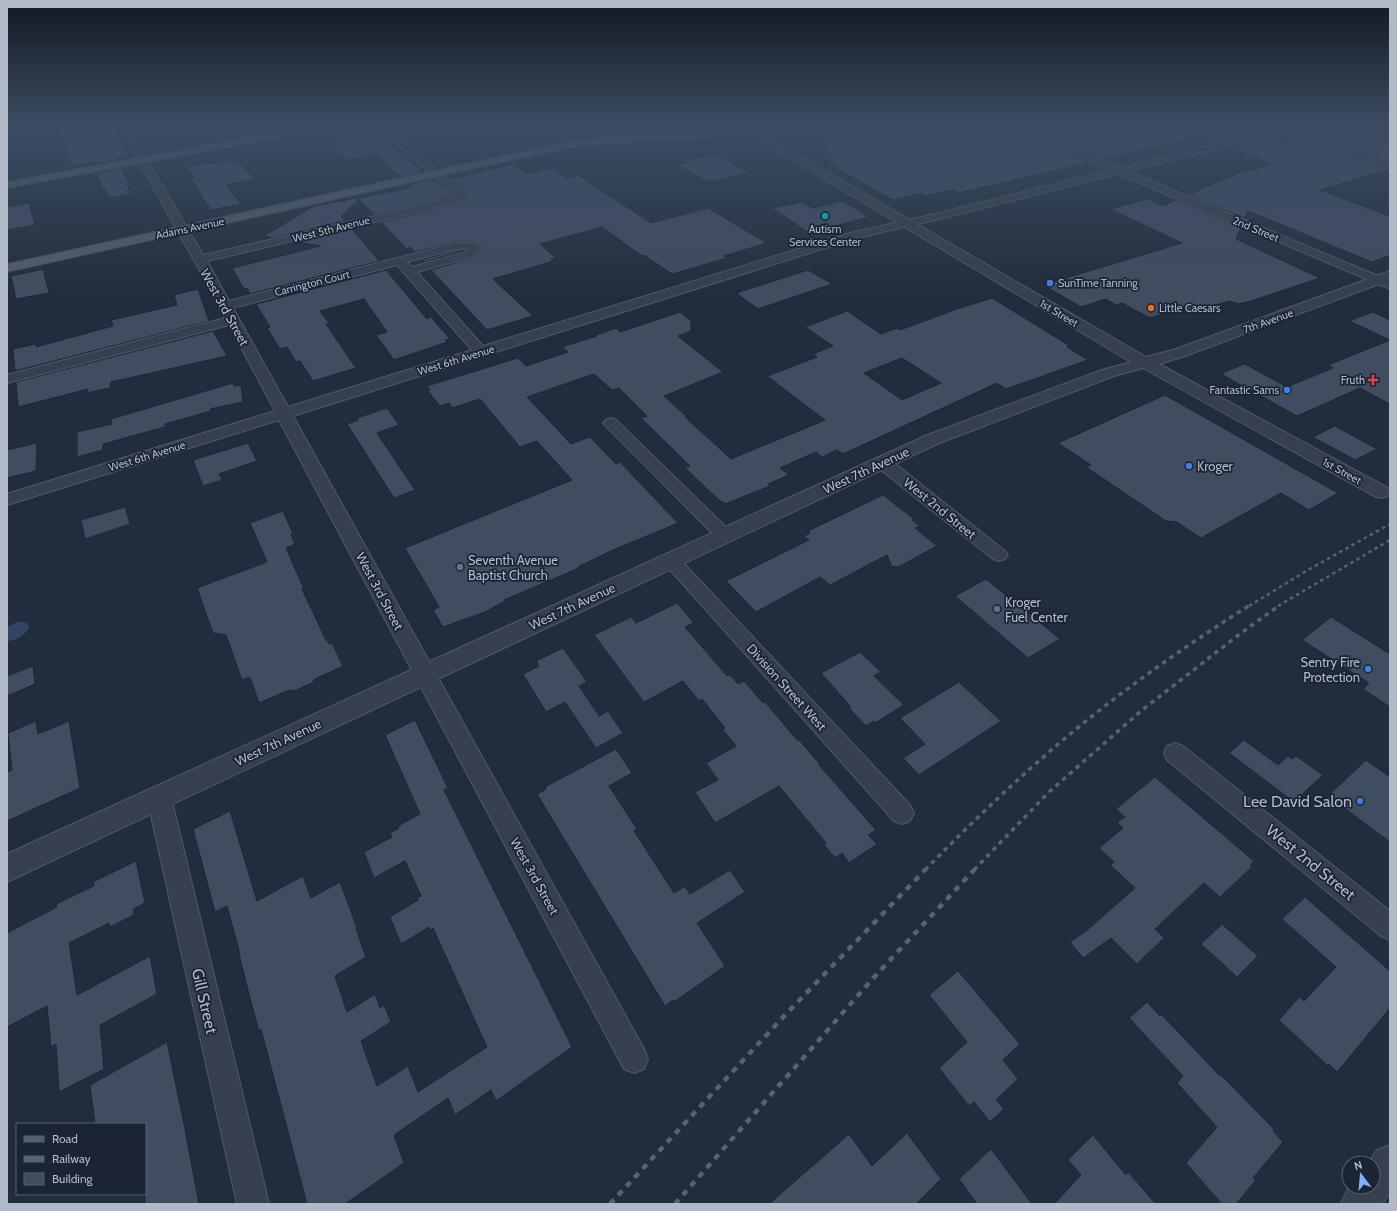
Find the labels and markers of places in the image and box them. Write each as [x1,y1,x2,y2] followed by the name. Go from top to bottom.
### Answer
[820,211,830,221] marker: Autism Services Center
[789,222,861,249] place label: Autism Services Center
[1058,276,1138,290] place label: SunTime Tanning
[1045,278,1055,288] marker: SunTime Tanning
[1159,301,1221,315] place label: Little Caesars
[1146,303,1156,313] marker: Little Caesars
[1341,373,1365,387] place label: Fruth
[1368,375,1378,385] marker: Fruth
[1210,383,1279,397] place label: Fantastic Sams
[1282,385,1292,395] marker: Fantastic Sams
[1197,458,1234,474] place label: Kroger
[1184,461,1194,471] marker: Kroger
[468,552,558,583] place label: Seventh Avenue Baptist Church
[455,562,465,572] marker: Seventh Avenue Baptist Church
[1005,594,1068,625] place label: Kroger Fuel Center
[992,604,1002,614] marker: Kroger Fuel Center
[1301,654,1360,685] place label: Sentry Fire Protection
[1363,664,1373,674] marker: Sentry Fire Protection
[1243,792,1352,811] place label: Lee David Salon
[1355,796,1365,806] marker: Lee David Salon

